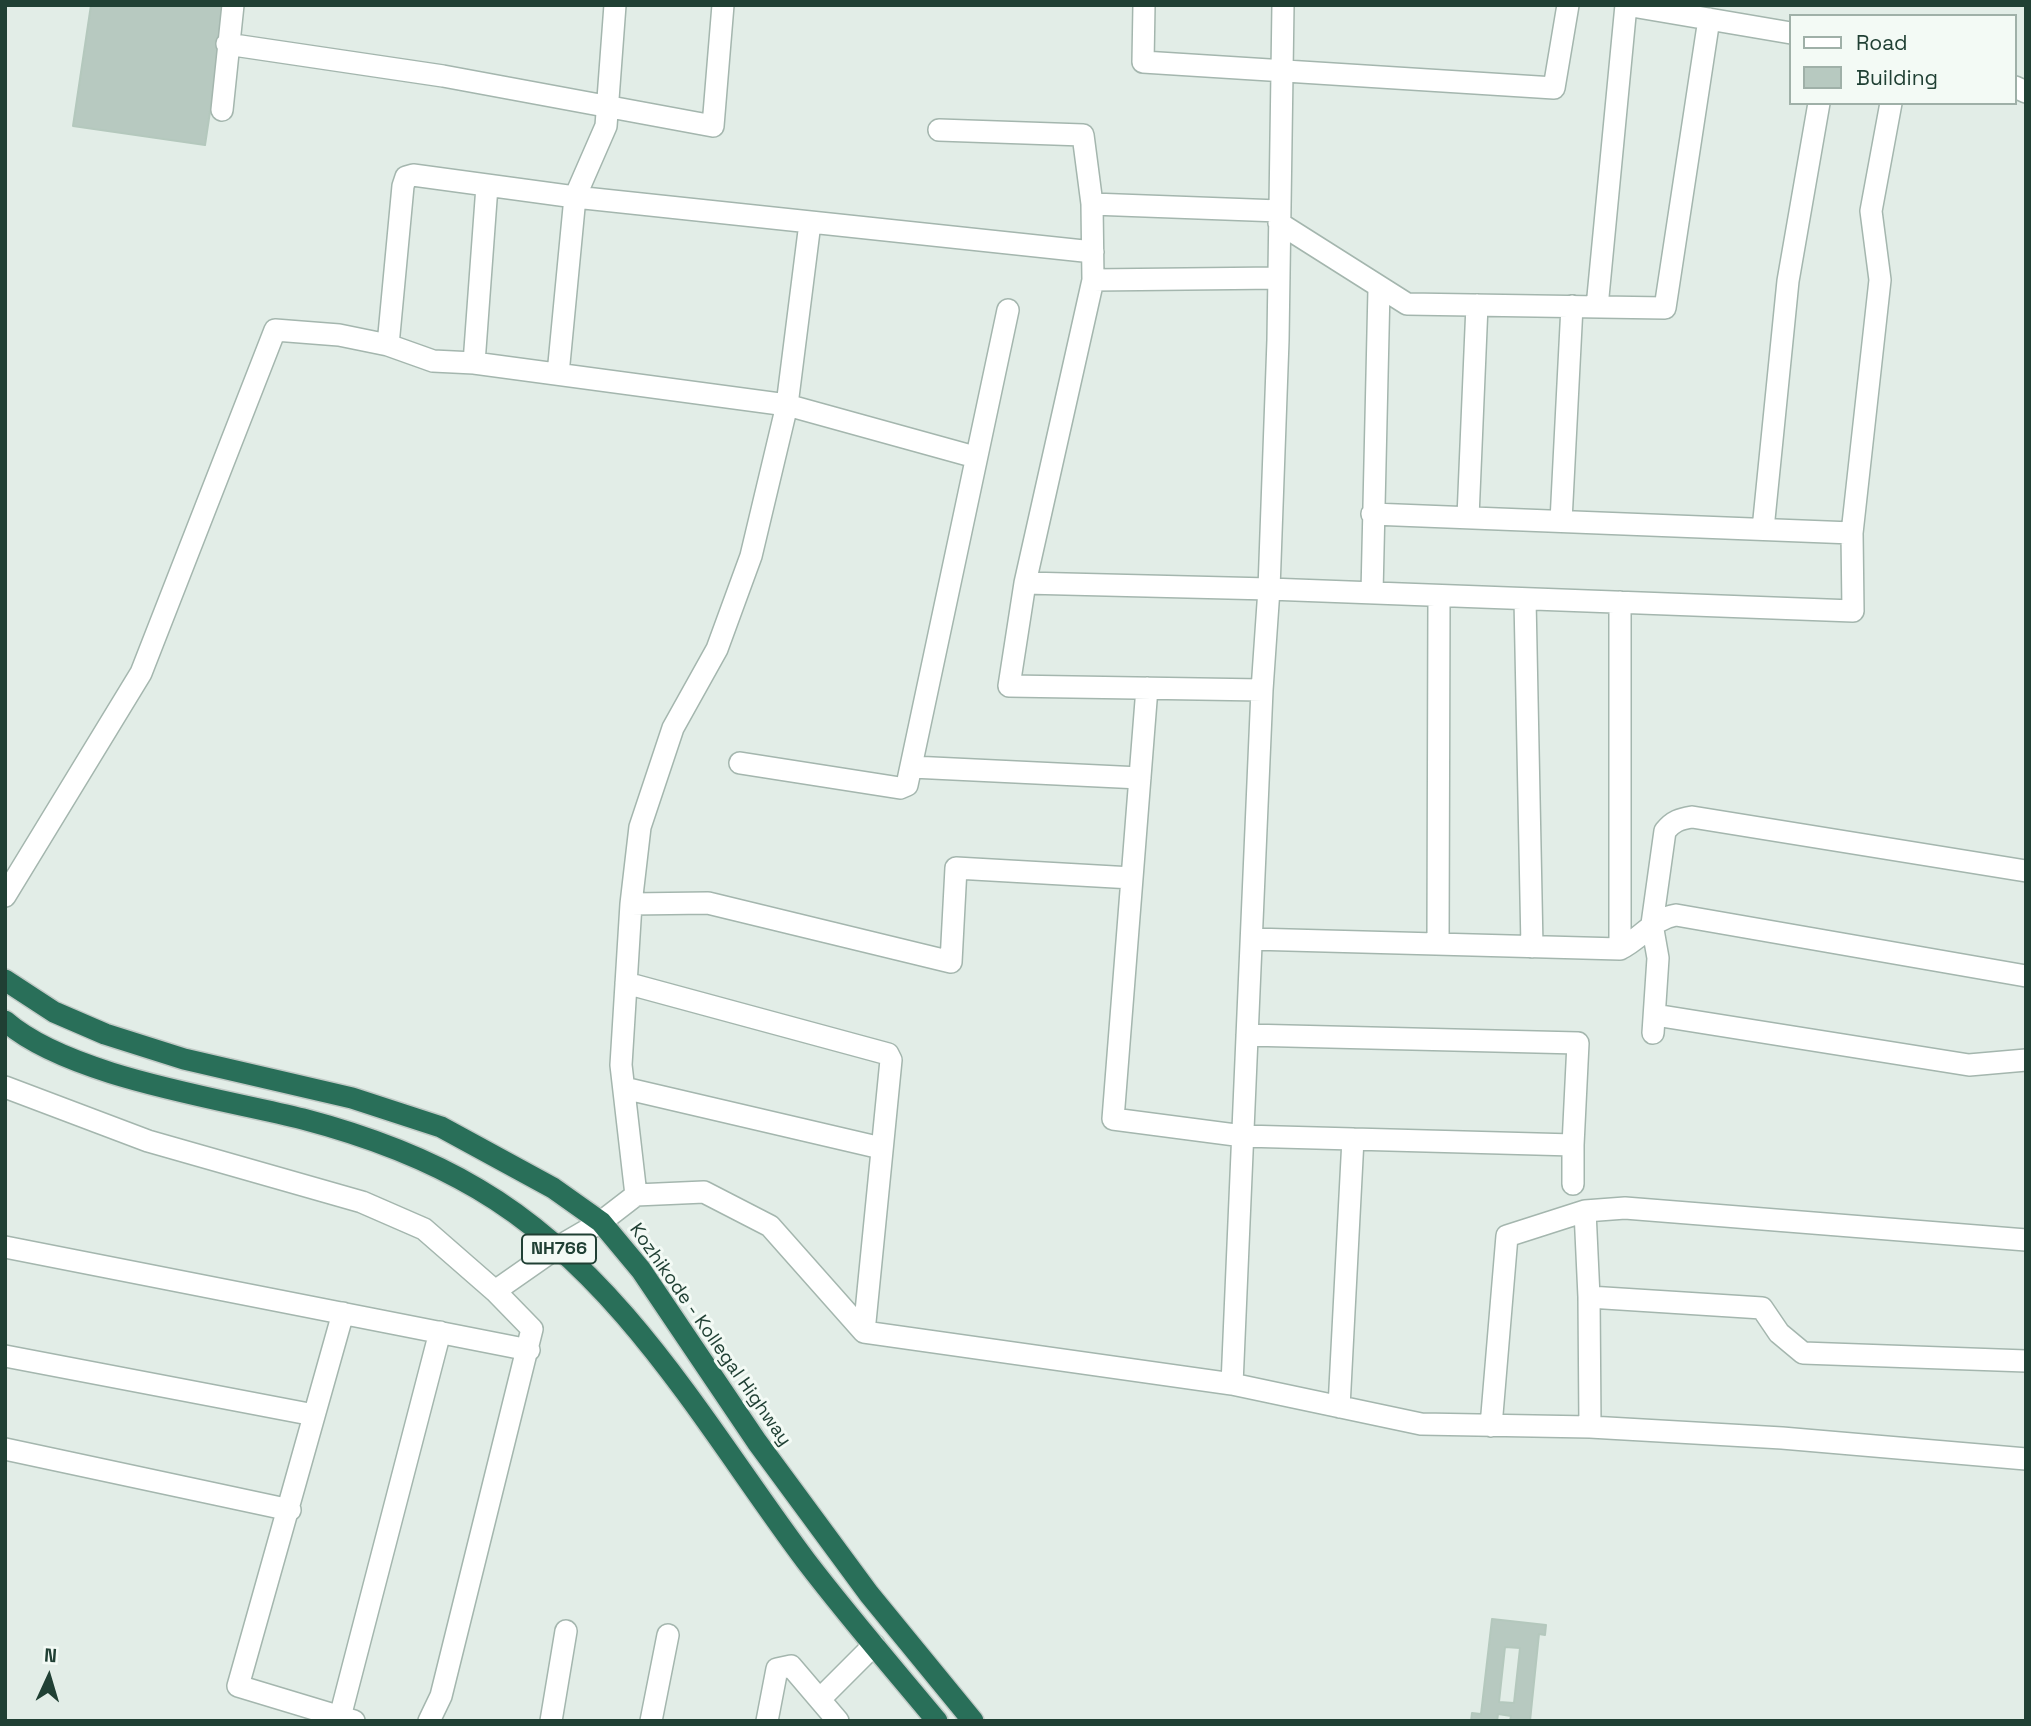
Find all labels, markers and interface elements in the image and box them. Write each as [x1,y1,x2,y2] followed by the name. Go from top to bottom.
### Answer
[1790,14,2017,105] legend
[1856,29,1908,56] text: Road
[1856,64,1938,91] text: Building
[624,1219,796,1451] street label: Kozhikode - Kollegal Highway
[522,1234,596,1264] road number: NH766
[14,1642,84,1712] north arrow
[43,1643,58,1668] text: N

